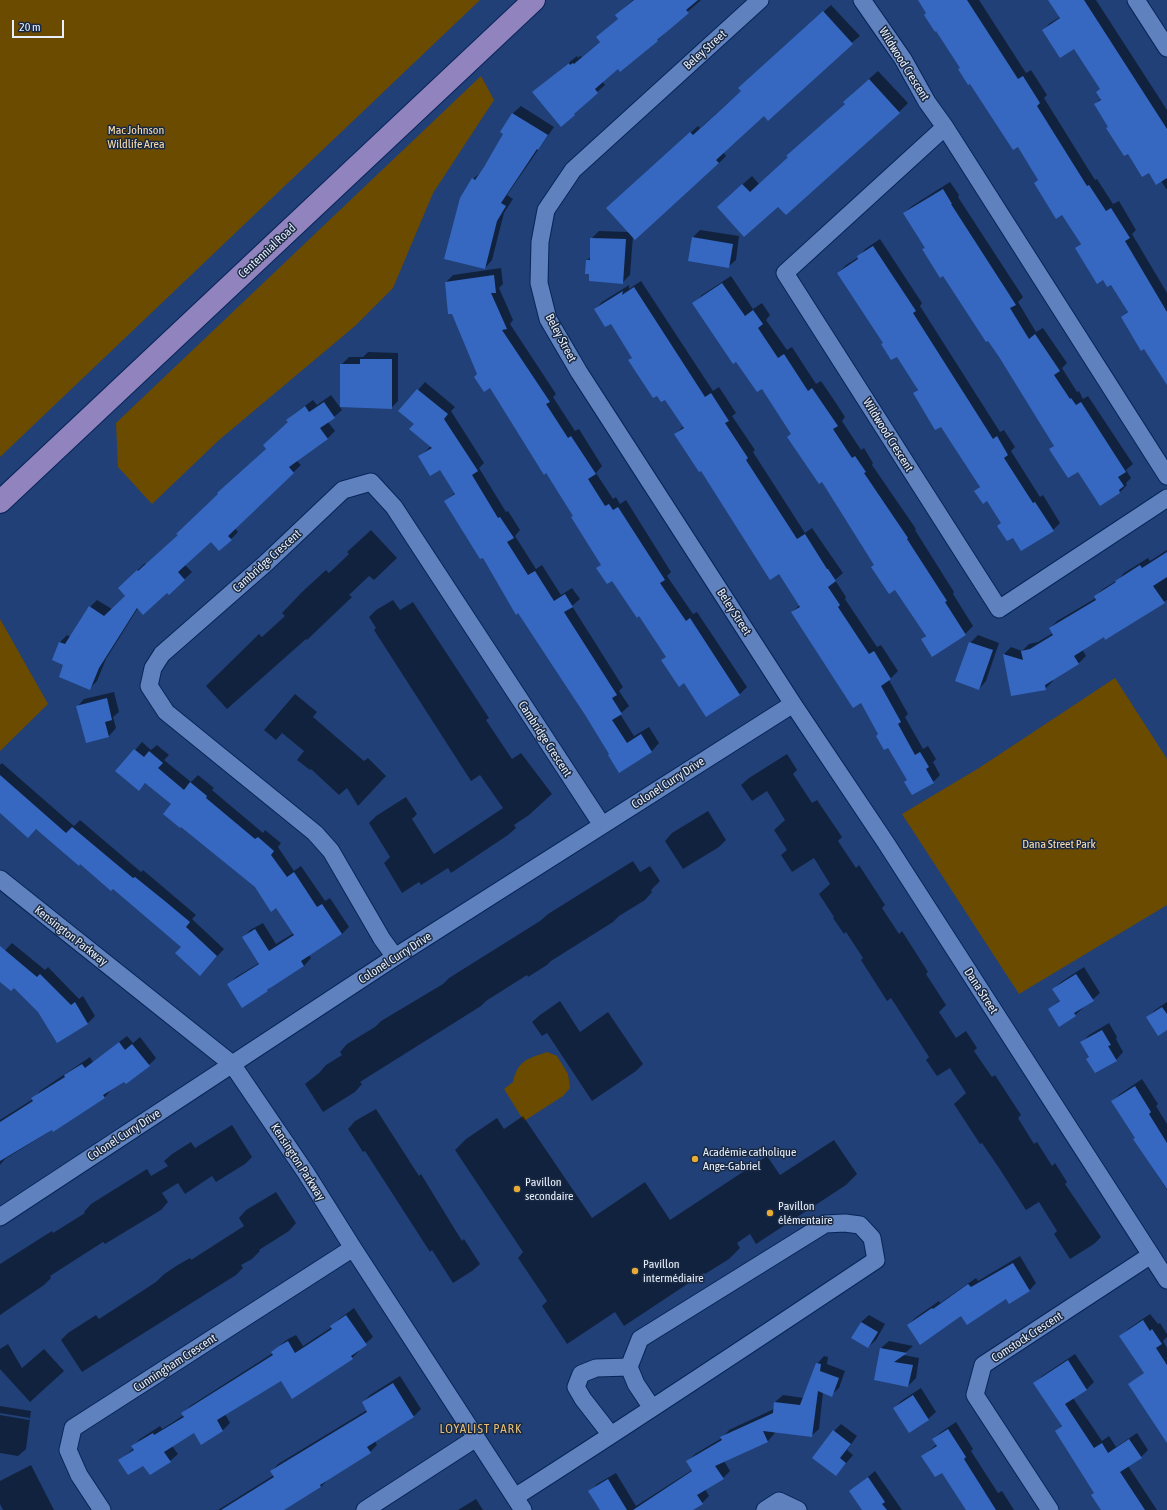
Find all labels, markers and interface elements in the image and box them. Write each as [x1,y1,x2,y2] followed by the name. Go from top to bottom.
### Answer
[14,12,66,38] scale bar
[19,20,41,34] text: 20 m
[876,25,932,103] street label: Wildwood Crescent
[681,27,729,73] street label: Beley Street
[108,123,164,151] park label: Mac Johnson Wildlife Area
[235,221,299,281] street label: Centennial Road
[542,311,580,365] street label: Beley Street
[860,396,916,474] street label: Wildwood Crescent
[230,527,304,595] street label: Cambridge Crescent
[714,586,754,638] street label: Beley Street
[515,699,575,779] street label: Cambridge Crescent
[629,754,707,812] street label: Colonel Curry Drive
[1022,837,1096,851] park label: Dana Street Park
[32,903,110,969] street label: Kensington Parkway
[356,929,434,987] street label: Colonel Curry Drive
[961,965,1001,1017] street label: Dana Street
[85,1106,163,1164] street label: Colonel Curry Drive
[268,1121,328,1203] street label: Kensington Parkway
[703,1145,796,1173] place label: Académie catholique Ange-Gabriel
[690,1154,700,1164] marker: Académie catholique Ange-Gabriel
[525,1175,574,1203] place label: Pavillon secondaire
[512,1184,522,1194] marker: Pavillon secondaire
[778,1199,833,1227] place label: Pavillon élémentaire
[765,1208,775,1218] marker: Pavillon élémentaire
[643,1257,704,1285] place label: Pavillon intermédiaire
[630,1266,640,1276] marker: Pavillon intermédiaire
[989,1309,1065,1365] street label: Comstock Crescent
[131,1331,219,1395] street label: Cunningham Crescent
[440,1421,522,1437] district label: LOYALIST PARK

